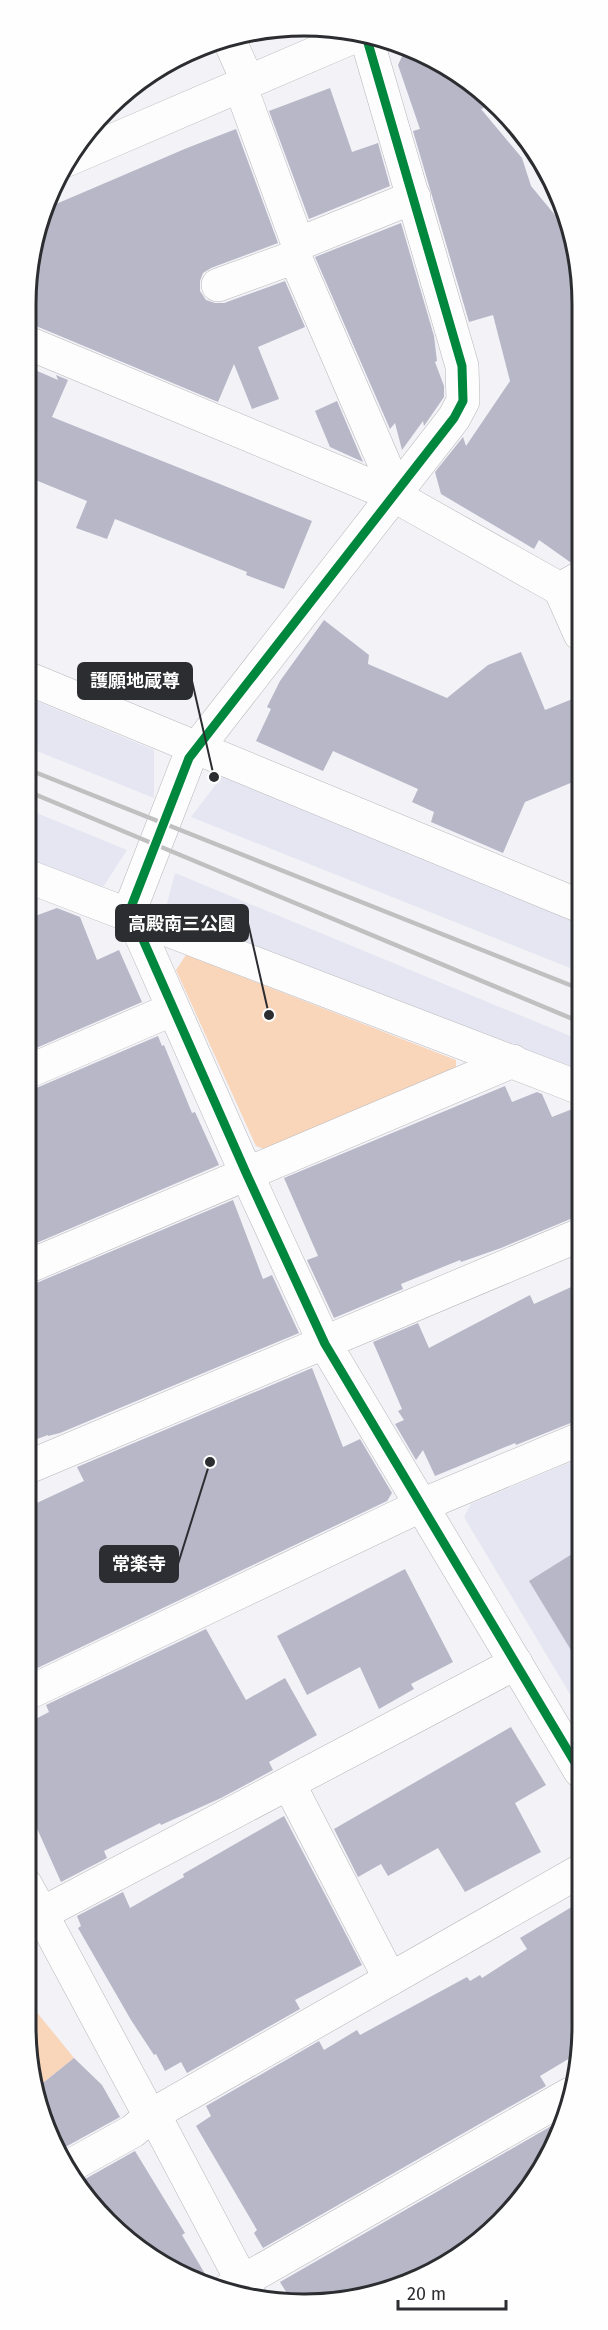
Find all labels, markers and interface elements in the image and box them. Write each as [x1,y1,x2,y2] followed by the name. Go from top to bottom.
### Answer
[78,663,192,699] callout: 護願地蔵尊
[90,670,180,692] text: 護願地蔵尊
[116,905,248,941] callout: 高殿南三公園
[128,913,236,935] text: 高殿南三公園
[100,1546,178,1582] callout: 常楽寺
[112,1553,166,1575] text: 常楽寺
[398,2273,506,2311] scale bar
[407,2283,446,2305] text: 20 m

